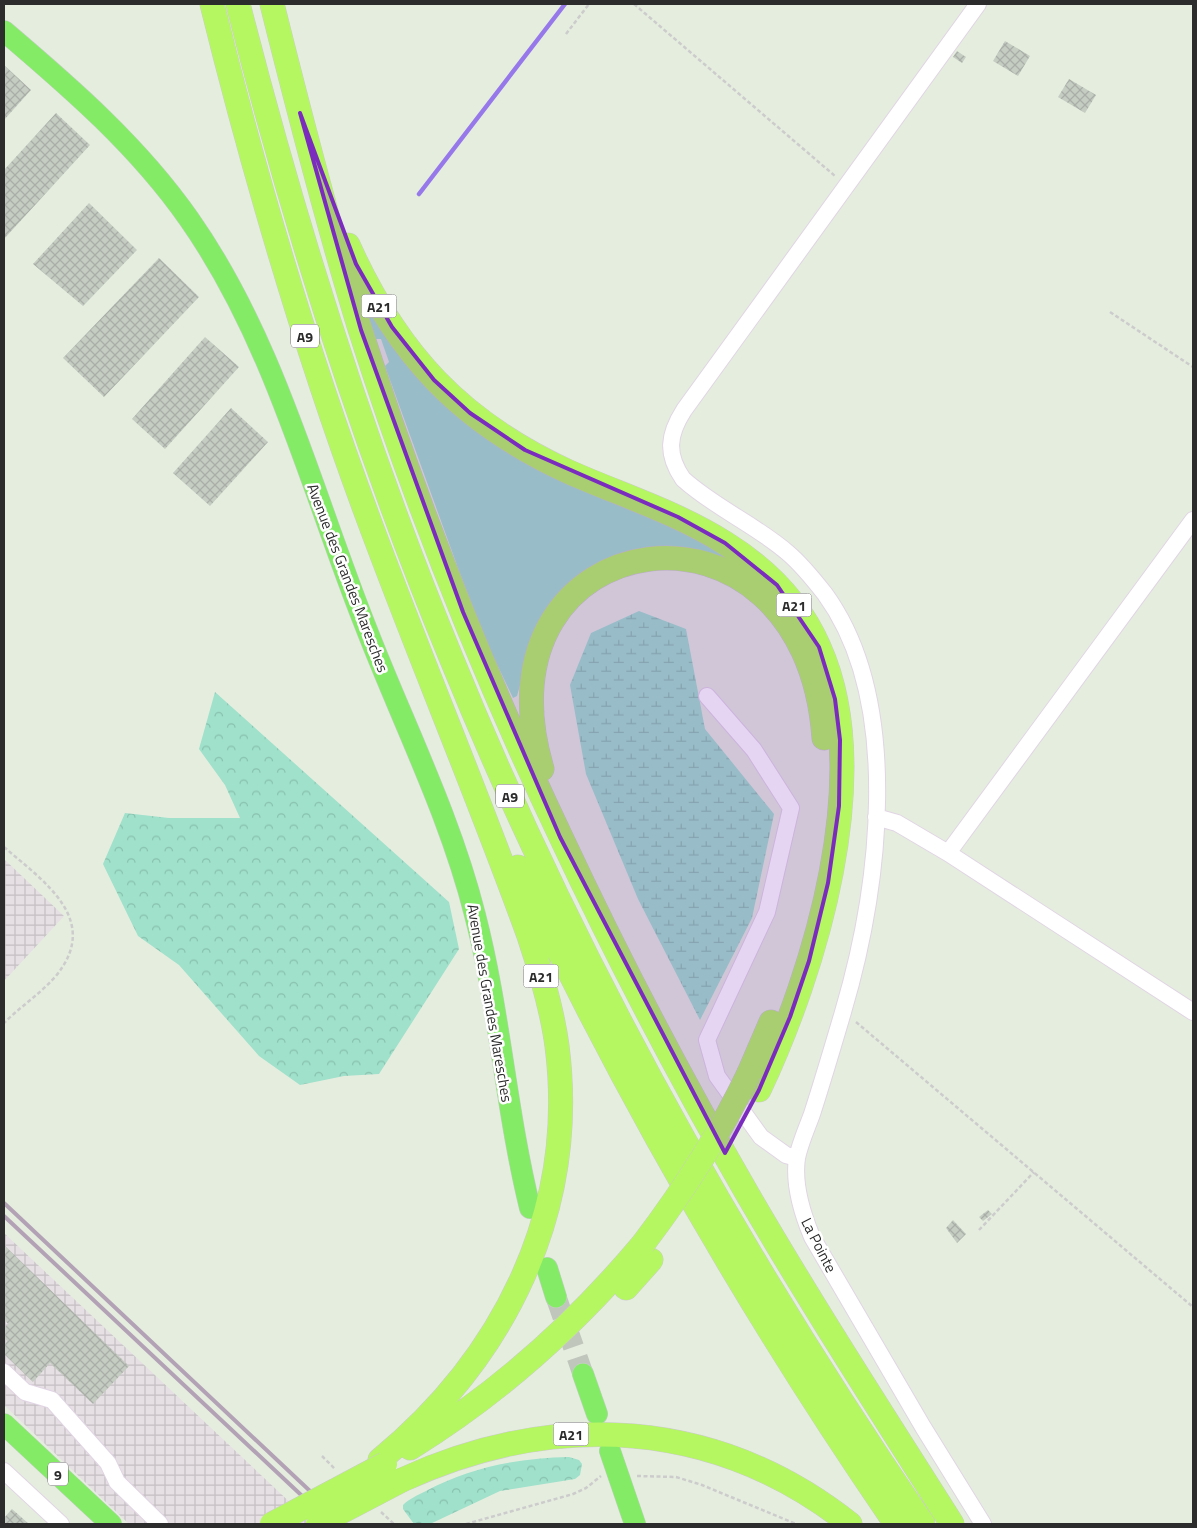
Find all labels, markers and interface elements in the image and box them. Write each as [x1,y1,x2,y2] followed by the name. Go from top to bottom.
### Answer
[362,294,396,318] road number: A21
[291,324,319,348] road number: A9
[301,480,395,676] street label: Avenue des Grandes Maresches
[776,594,812,616] road number: A21
[496,784,524,808] road number: A9
[461,902,519,1104] street label: Avenue des Grandes Maresches
[524,964,558,988] road number: A21
[795,1214,843,1276] street label: La Pointe
[554,1422,588,1446] road number: A21
[48,1462,68,1486] road number: 9

